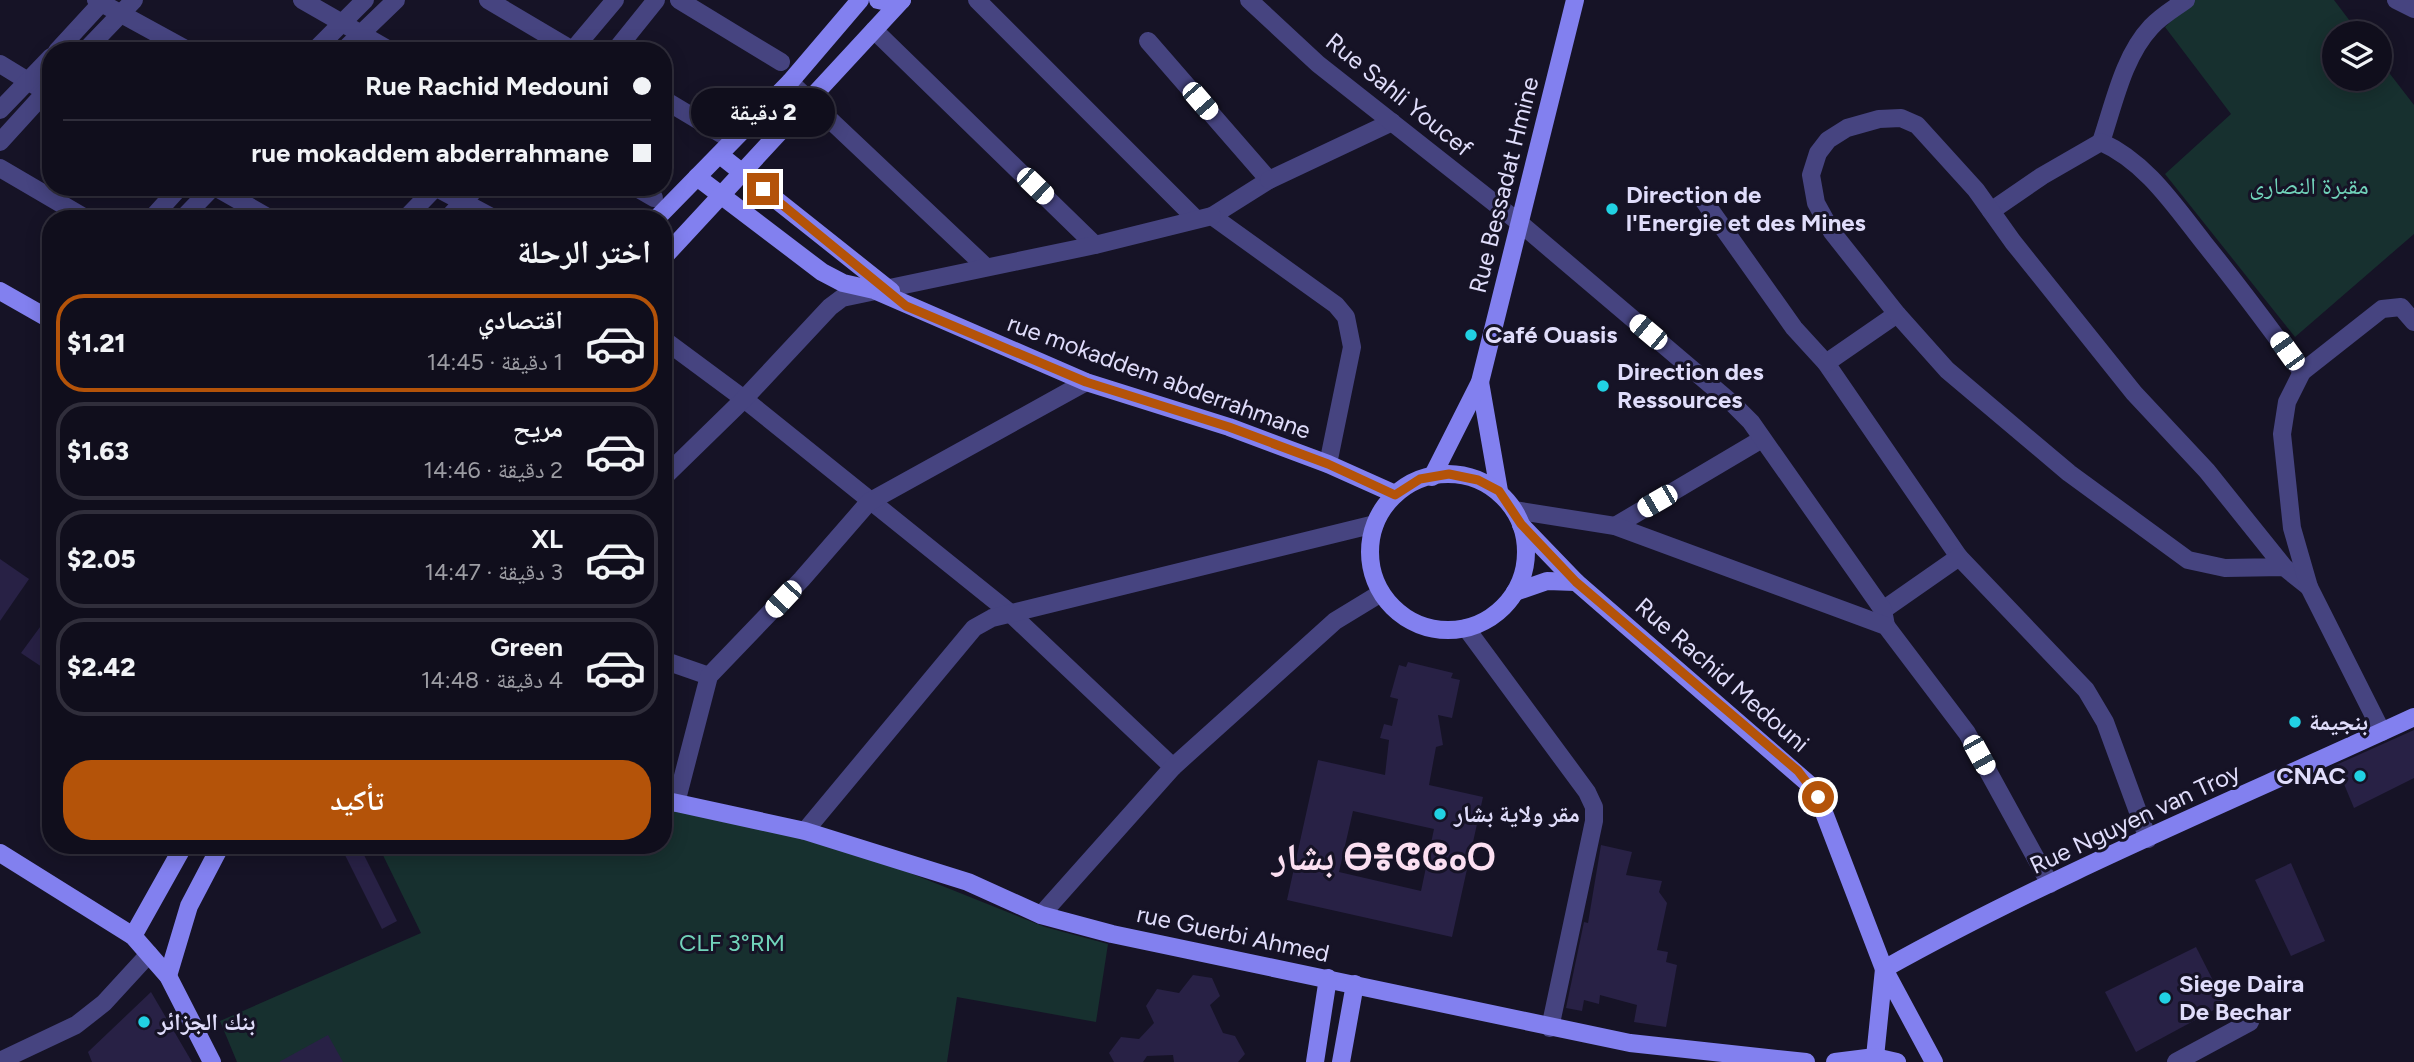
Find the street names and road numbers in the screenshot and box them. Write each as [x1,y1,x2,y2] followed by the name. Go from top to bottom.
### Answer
[1320,27,1478,163] street label: Rue Sahli Youcef
[1463,74,1544,296] street label: Rue Bessadat Hmine
[1004,308,1315,445] street label: rue mokaddem abderrahmane
[1630,591,1815,758] street label: Rue Rachid Medouni
[2025,757,2245,880] street label: Rue Nguyen van Troy
[1134,899,1332,968] street label: rue Guerbi Ahmed

